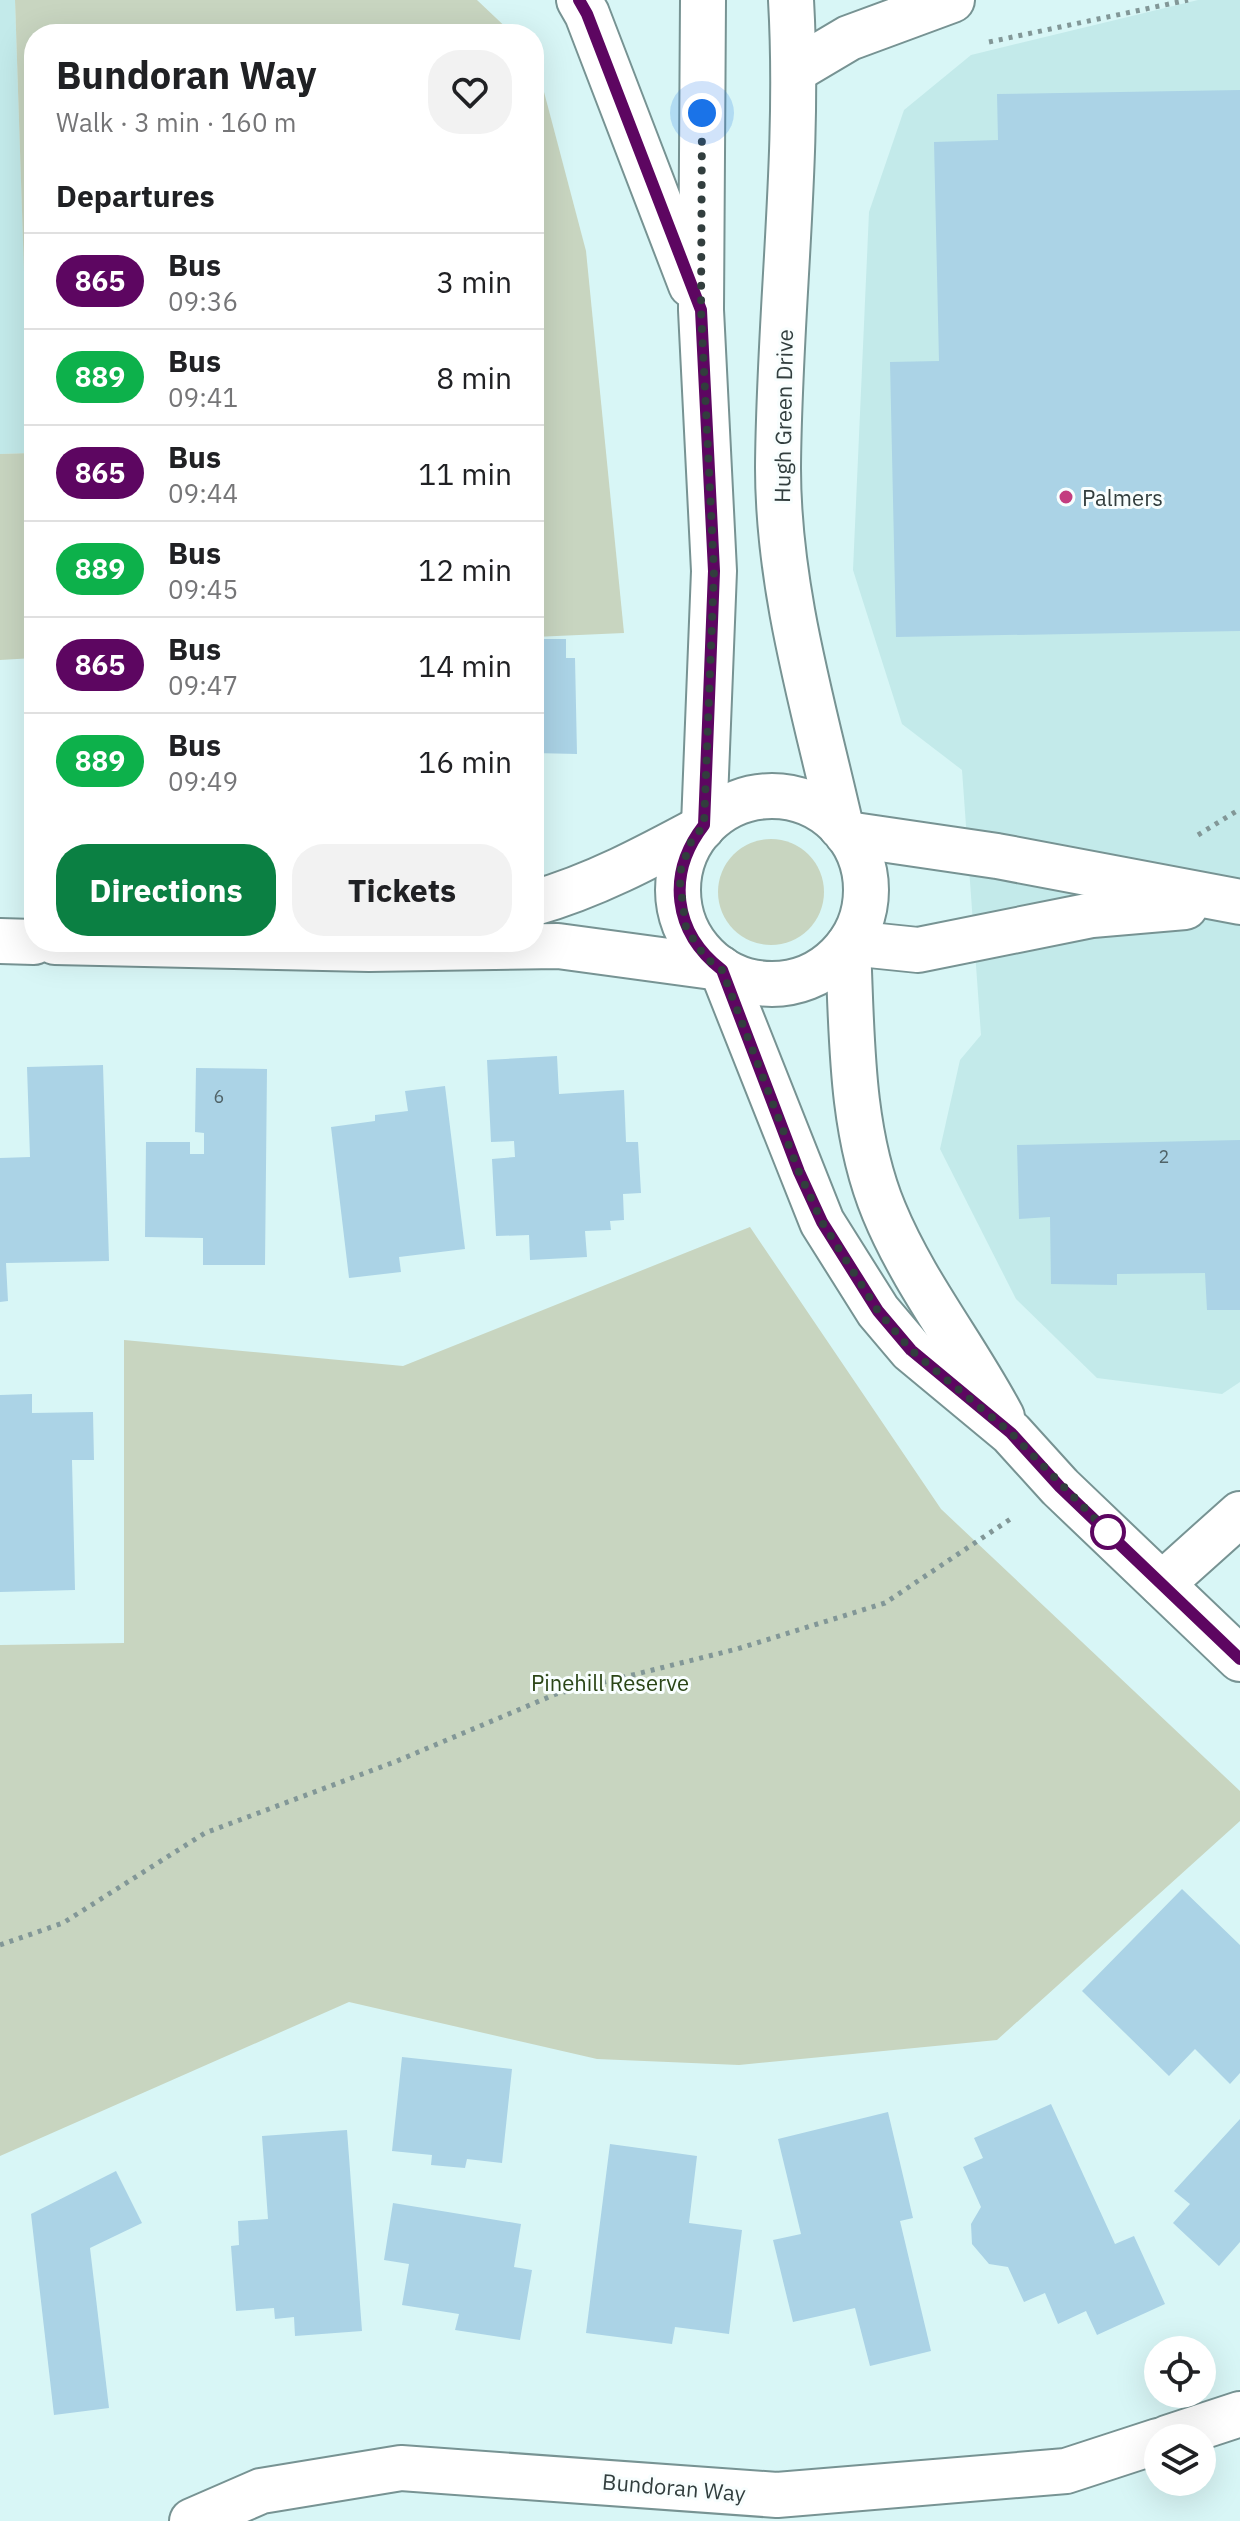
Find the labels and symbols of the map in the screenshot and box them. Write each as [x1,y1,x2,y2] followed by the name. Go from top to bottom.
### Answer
[682,93,722,133] your location
[767,329,799,503] street label: Hugh Green Drive
[1082,483,1163,512] place label: Palmers
[1057,488,1075,506] marker: Palmers
[214,1085,224,1108] house number: 6
[1159,1145,1169,1168] house number: 2
[1091,1515,1125,1549] unlabelled marker
[531,1668,689,1697] park label: Pinehill Reserve
[601,2466,747,2508] street label: Bundoran Way

